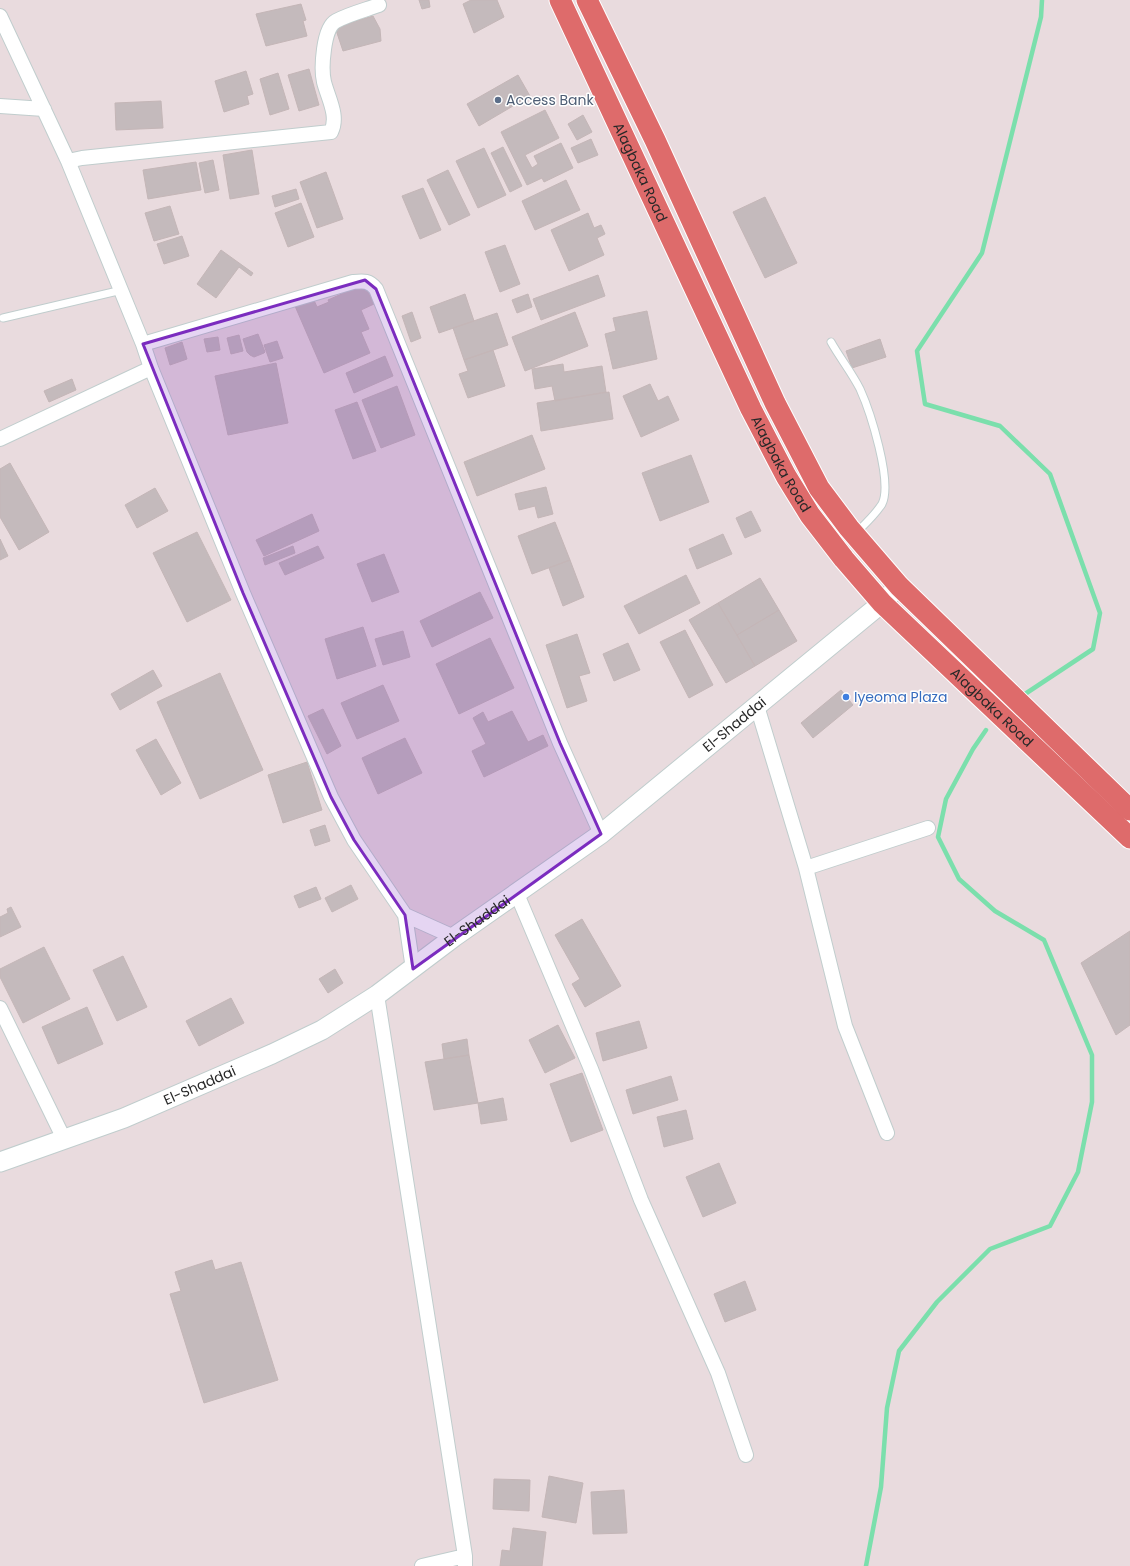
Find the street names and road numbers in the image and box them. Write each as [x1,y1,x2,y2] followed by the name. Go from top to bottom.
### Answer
[609,119,672,225] street label: Alagbaka Road
[746,412,816,516] street label: Alagbaka Road
[946,663,1038,751] street label: Alagbaka Road
[698,692,770,757] street label: El-Shaddai
[440,891,514,951] street label: El-Shaddai
[160,1061,239,1110] street label: El-Shaddai

